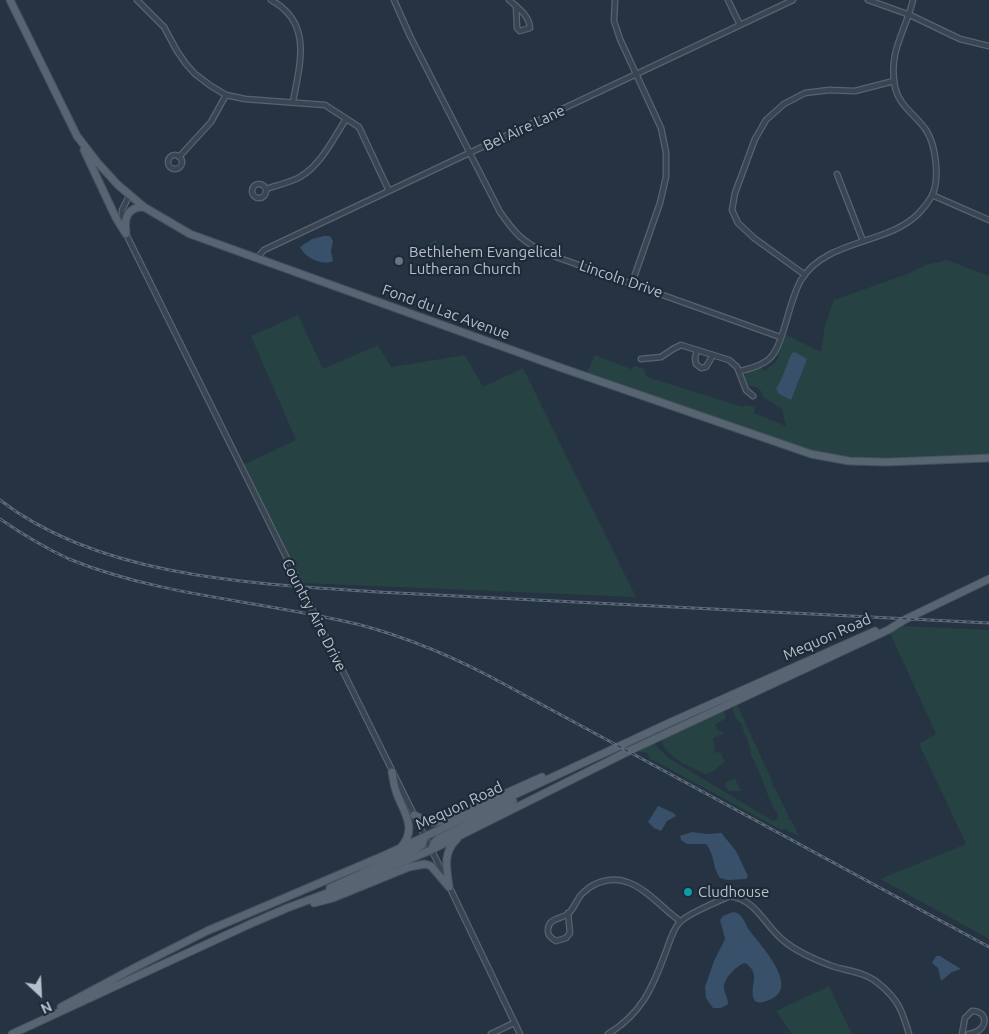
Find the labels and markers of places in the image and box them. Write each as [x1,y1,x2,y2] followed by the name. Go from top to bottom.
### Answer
[409,243,562,278] place label: Bethlehem Evangelical Lutheran Church
[393,255,405,267] marker: Bethlehem Evangelical Lutheran Church
[698,883,769,901] place label: Cludhouse
[682,886,694,898] marker: Cludhouse

